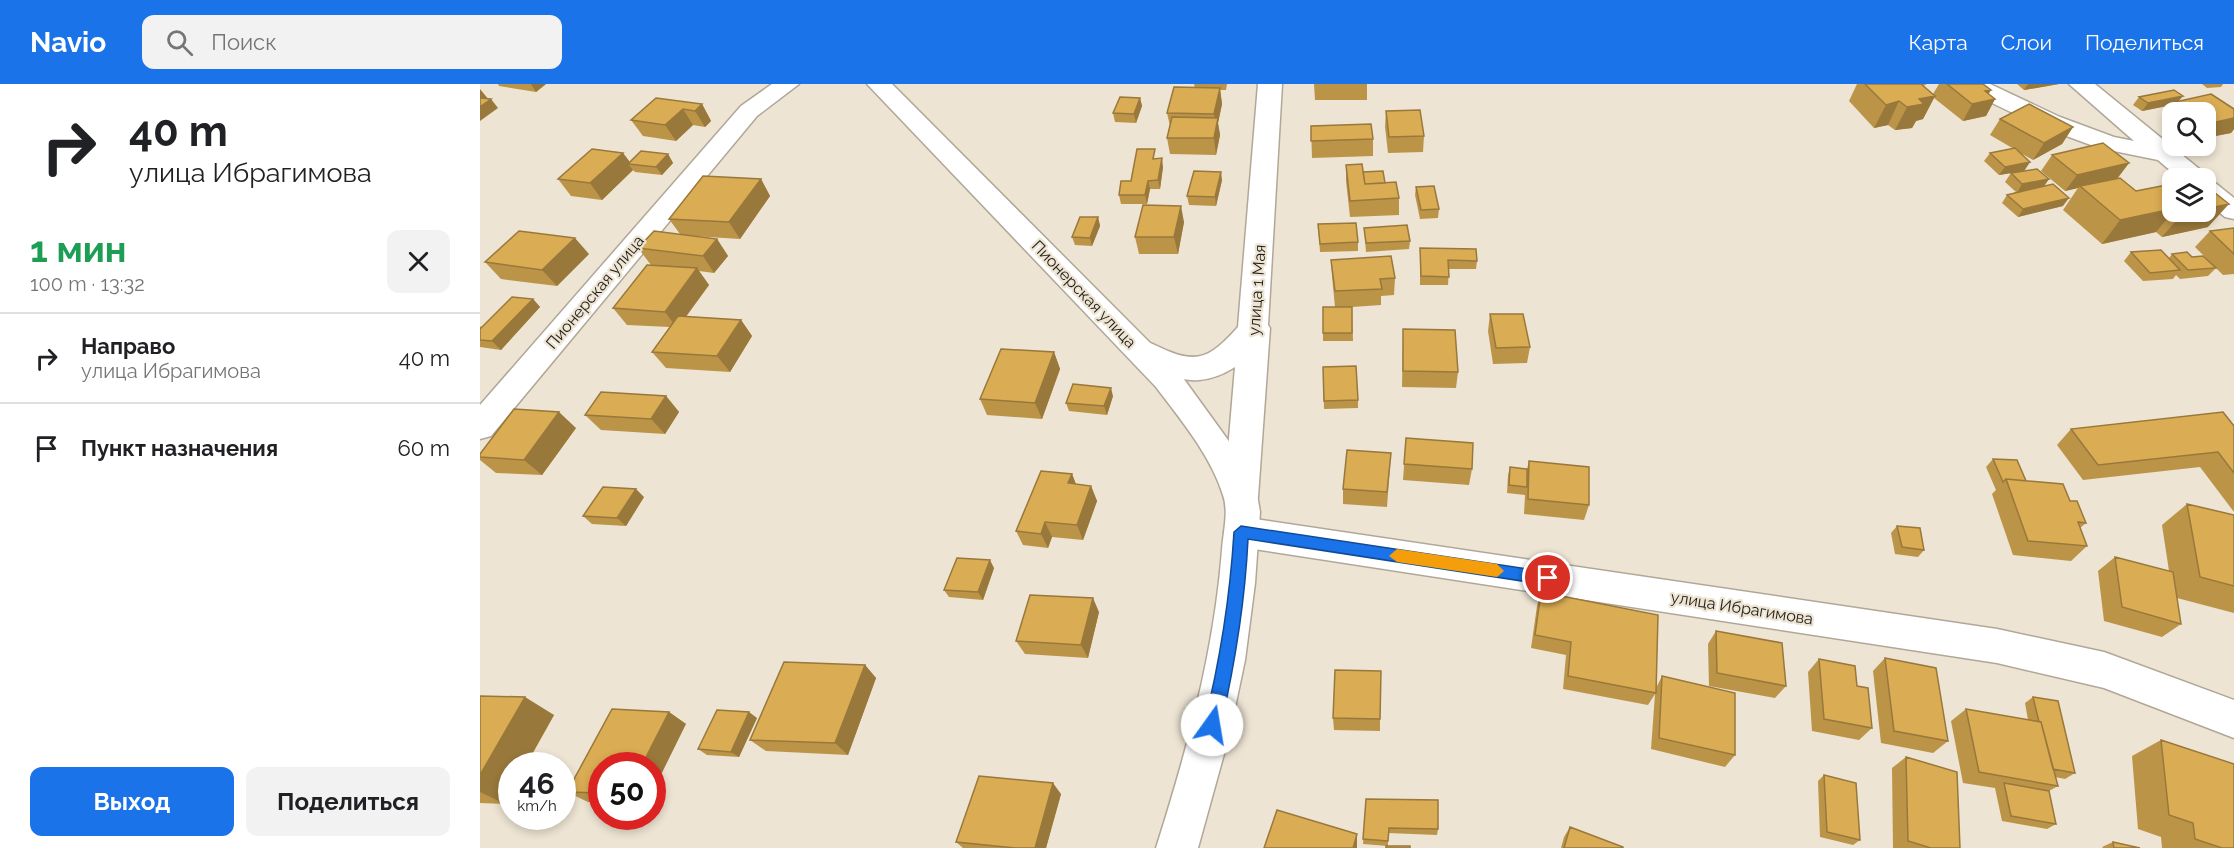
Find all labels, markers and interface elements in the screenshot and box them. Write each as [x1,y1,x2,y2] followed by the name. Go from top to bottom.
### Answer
[142,15,562,69] search box
[30,26,106,59] text: Navio
[163,26,196,59] icon: search
[211,29,277,55] text: Поиск
[1909,30,1968,55] text: Карта
[2001,30,2052,55] text: Слои
[2085,30,2204,55] text: Поделиться
[2162,102,2216,222] map controls
[2162,102,2216,156] button: search
[129,107,228,156] text: 40 m
[30,108,108,186] icon: right
[129,157,372,188] text: улица Ибрагимова
[2162,168,2216,222] button: layers
[30,228,126,270] text: 1 мин
[387,230,450,293] button: close
[542,231,648,353] street label: Пионерская улица
[1028,236,1140,352] street label: Пионерская улица
[1244,244,1270,336] street label: улица 1 Мая
[30,272,145,296] text: 100 m · 13:32
[81,333,175,359] text: Направо
[30,342,63,375] icon: right
[399,345,450,371] text: 40 m
[81,359,261,383] text: улица Ибрагимова
[30,432,63,465] icon: arrive
[81,435,278,461] text: Пункт назначения
[397,435,450,461] text: 60 m
[1522,552,1573,603] pin
[1531,561,1564,594] icon: arrive
[1669,587,1815,629] street label: улица Ибрагимова
[1180,693,1244,757] position arrow
[588,752,666,830] speed limit sign: 50
[519,766,555,801] text: 46
[30,767,234,836] button: Выход
[246,767,450,836] button: Поделиться
[517,797,557,815] text: km/h

